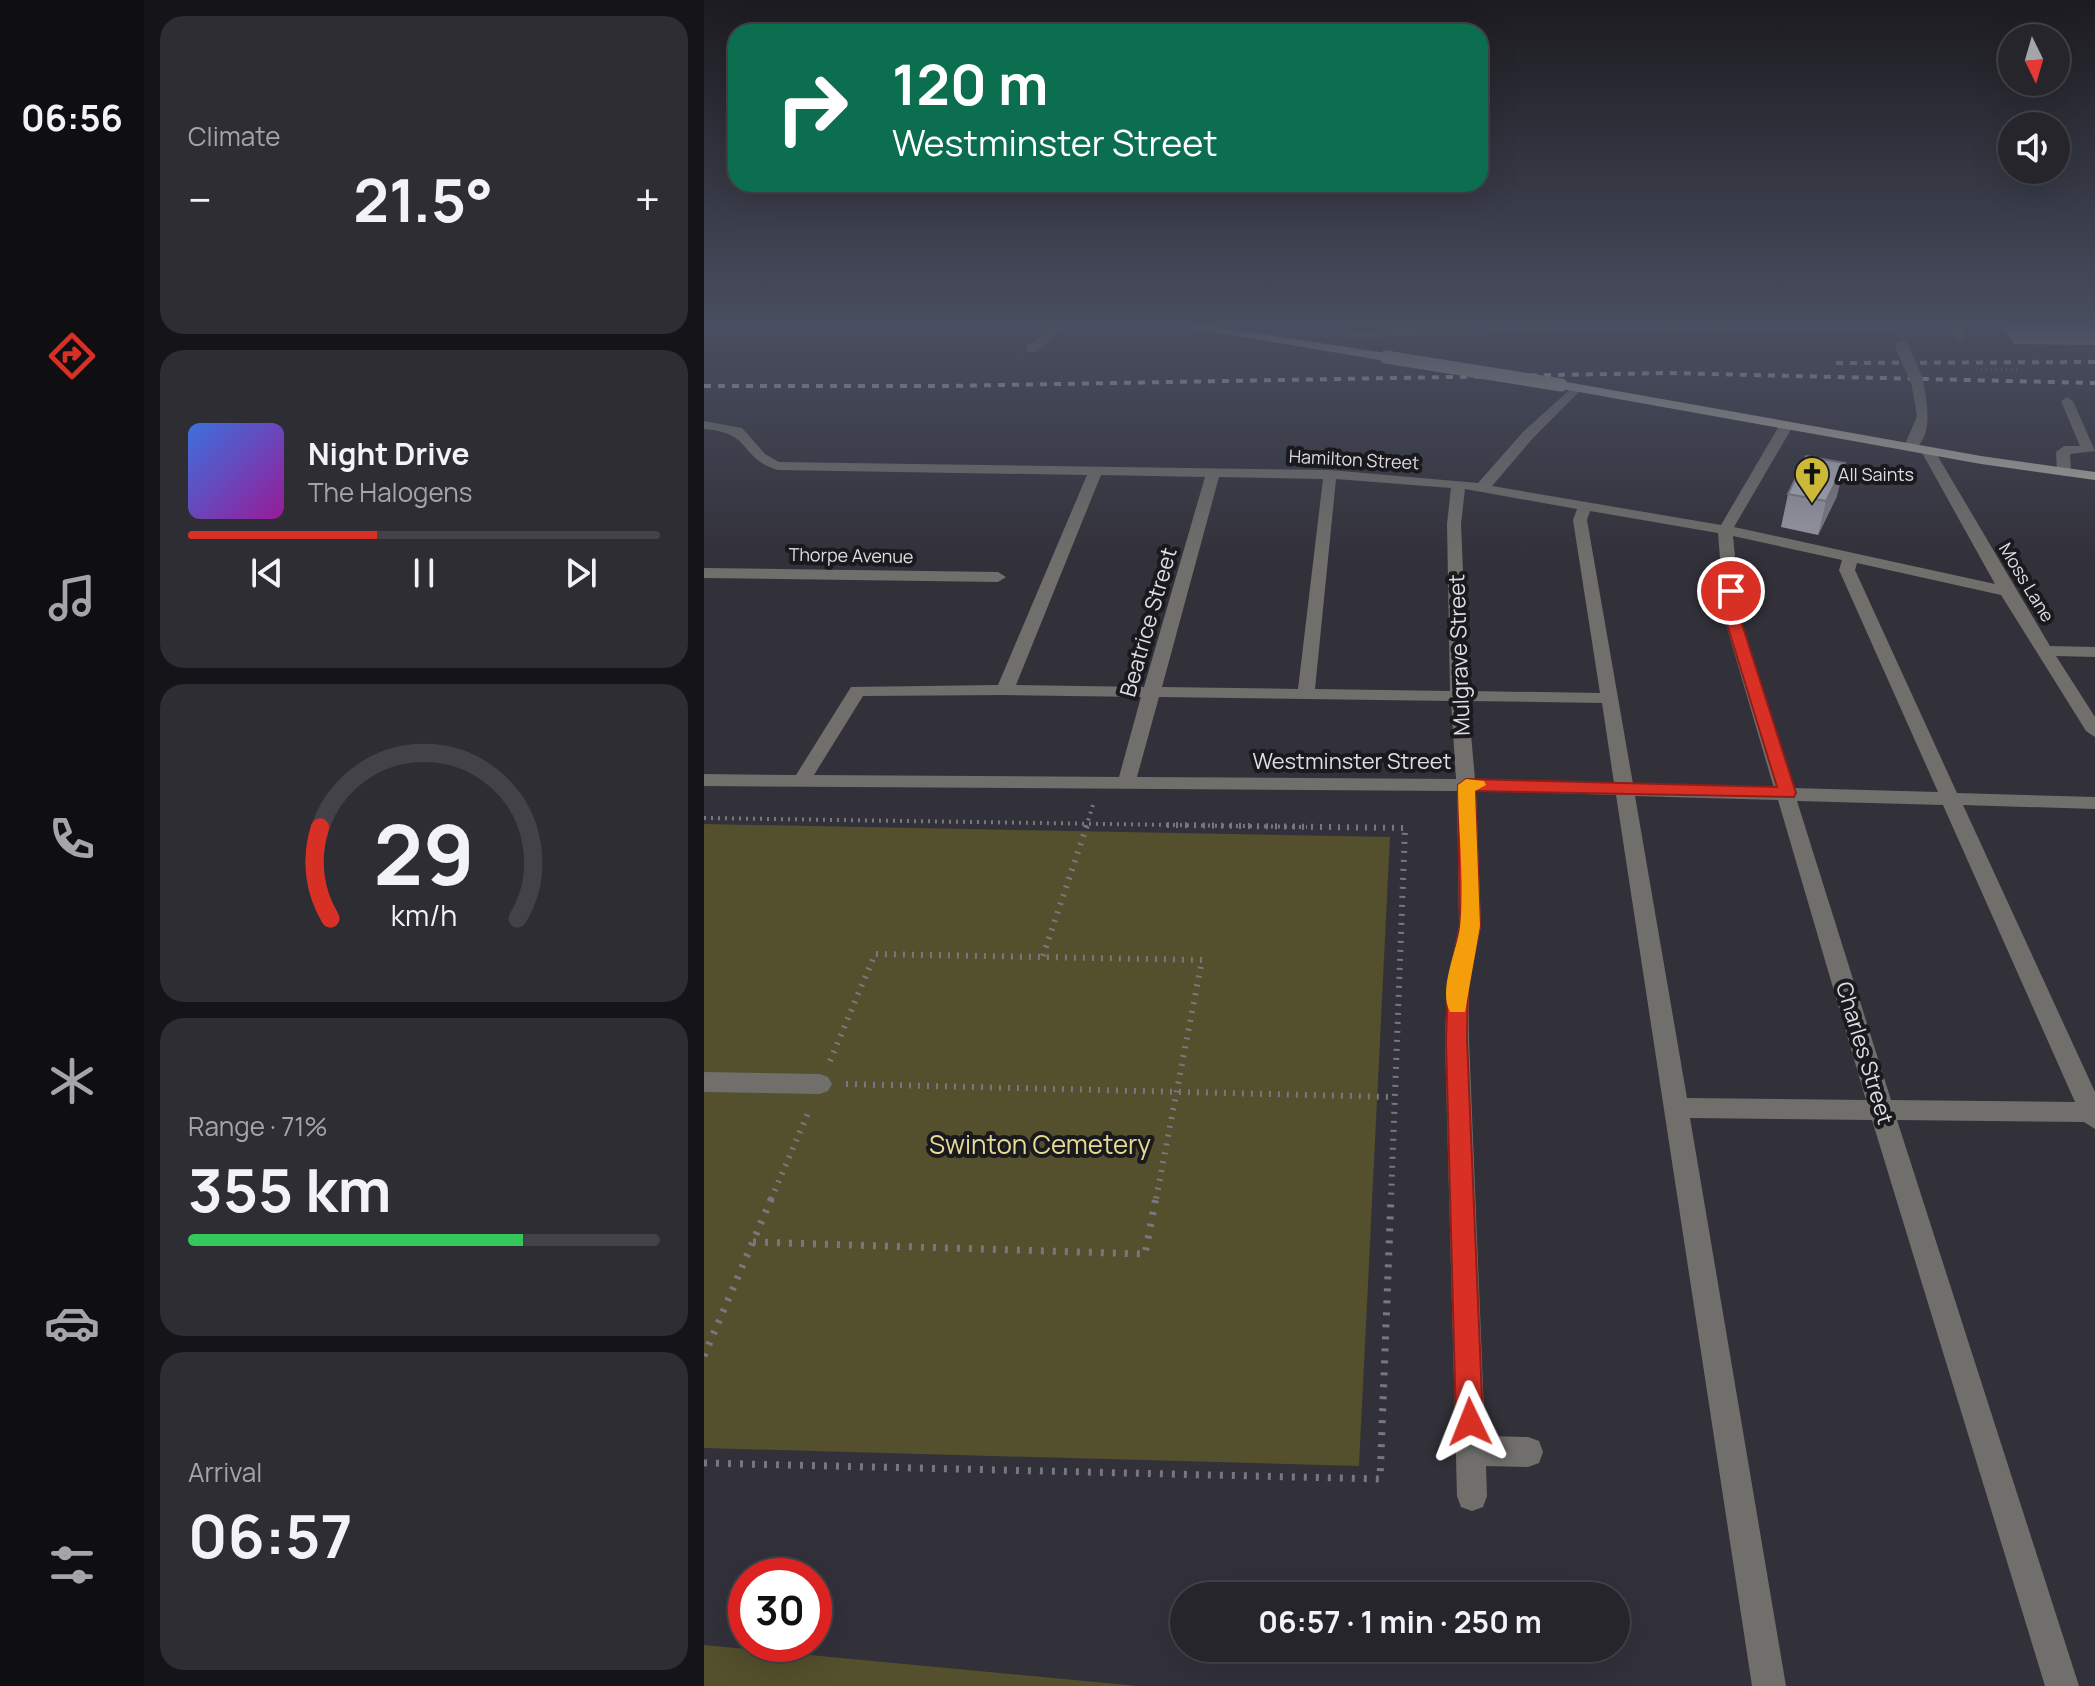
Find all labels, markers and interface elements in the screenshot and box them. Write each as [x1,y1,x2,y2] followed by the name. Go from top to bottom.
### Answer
[1998,24,2070,96] north arrow
[1998,24,2070,184] map controls
[892,45,1048,122] text: 120 m
[760,56,864,160] icon: right
[21,93,123,142] text: 06:56
[1998,112,2070,184] button: sound
[188,118,280,154] text: Climate
[892,118,1218,167] text: Westminster Street
[353,158,493,240] text: 21.5°
[188,169,212,229] text: −
[635,169,660,229] text: +
[44,328,100,384] icon: directions
[308,433,470,474] text: Night Drive
[1288,444,1420,474] street label: Hamilton Street
[1793,455,1831,505] church icon: All Saints
[1838,462,1914,486] place label: All Saints
[308,474,472,510] text: The Halogens
[1994,538,2060,626] street label: Moss Lane
[788,542,914,568] street label: Thorpe Avenue
[1112,544,1184,700] street label: Beatrice Street
[245,551,289,595] icon: previous
[402,551,446,595] icon: pause
[559,551,603,595] icon: next
[1697,557,1765,625] pin
[1709,569,1753,613] icon: arrive
[44,570,100,626] icon: music
[1441,574,1477,736] street label: Mulgrave Street
[1252,746,1452,776] street label: Westminster Street
[373,796,475,910] text: 29
[44,811,100,867] icon: phone
[391,896,457,935] text: km/h
[1829,978,1901,1128] street label: Charles Street
[44,1053,100,1109] icon: climate
[188,1108,328,1144] text: Range · 71%
[929,1126,1151,1162] park label: Swinton Cemetery
[188,1148,391,1230] text: 355 km
[44,1295,100,1351] icon: car
[1428,1380,1512,1464] position arrow
[188,1454,262,1490] text: Arrival
[188,1494,353,1576] text: 06:57
[44,1537,100,1593] icon: filters
[728,1558,832,1662] speed limit sign: 30
[1258,1601,1542,1642] text: 06:57 · 1 min · 250 m

